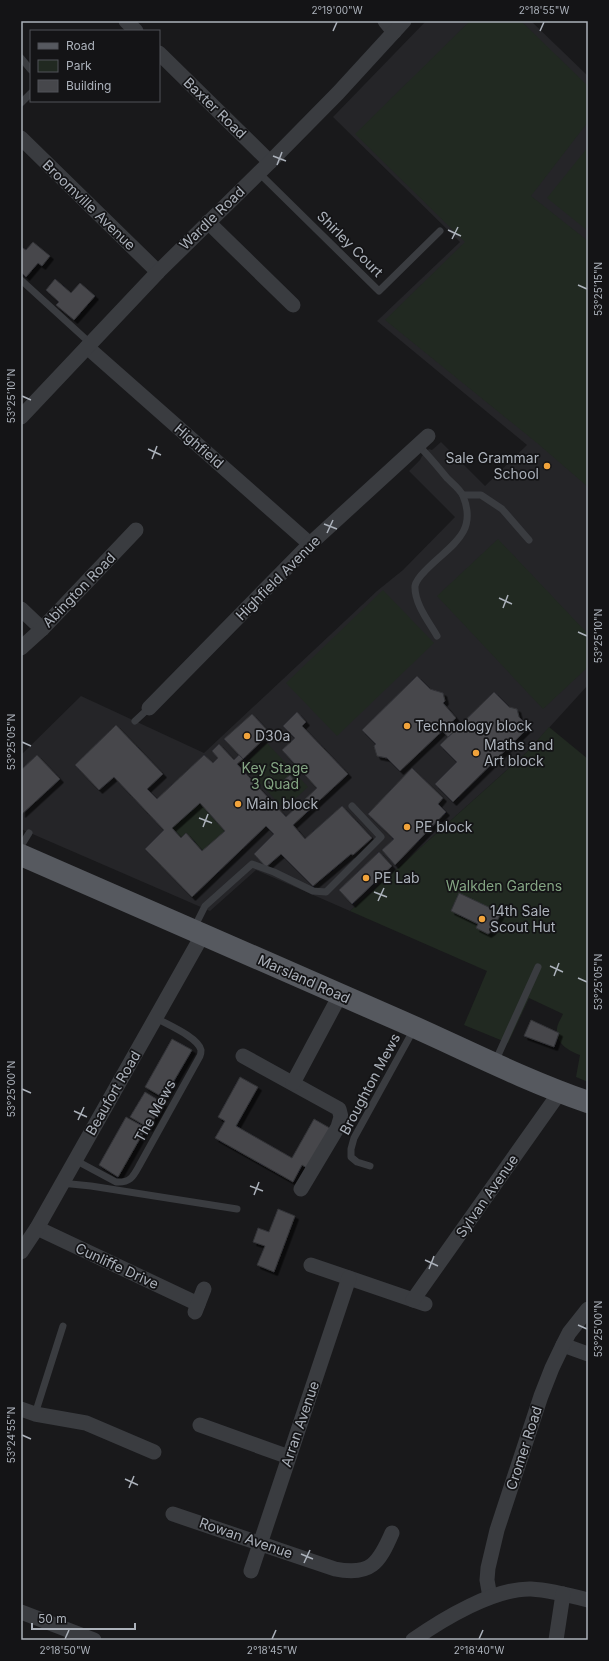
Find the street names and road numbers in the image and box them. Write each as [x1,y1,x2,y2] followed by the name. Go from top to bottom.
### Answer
[180,74,250,142] street label: Baxter Road
[39,156,139,253] street label: Broomville Avenue
[176,182,248,253] street label: Wardle Road
[314,207,387,280] street label: Shirley Court
[171,420,227,472] street label: Highfield
[232,532,323,623] street label: Highfield Avenue
[39,549,119,631] street label: Abington Road
[256,951,353,1006] street label: Marsland Road
[336,1030,403,1137] street label: Broughton Mews
[82,1048,144,1138] street label: Beaufort Road
[130,1077,179,1145] street label: The Mews
[452,1151,521,1240] street label: Sylvan Avenue
[73,1239,162,1292] street label: Cunliffe Drive
[277,1379,322,1469] street label: Arran Avenue
[502,1404,545,1492] street label: Cromer Road
[197,1514,295,1561] street label: Rowan Avenue

